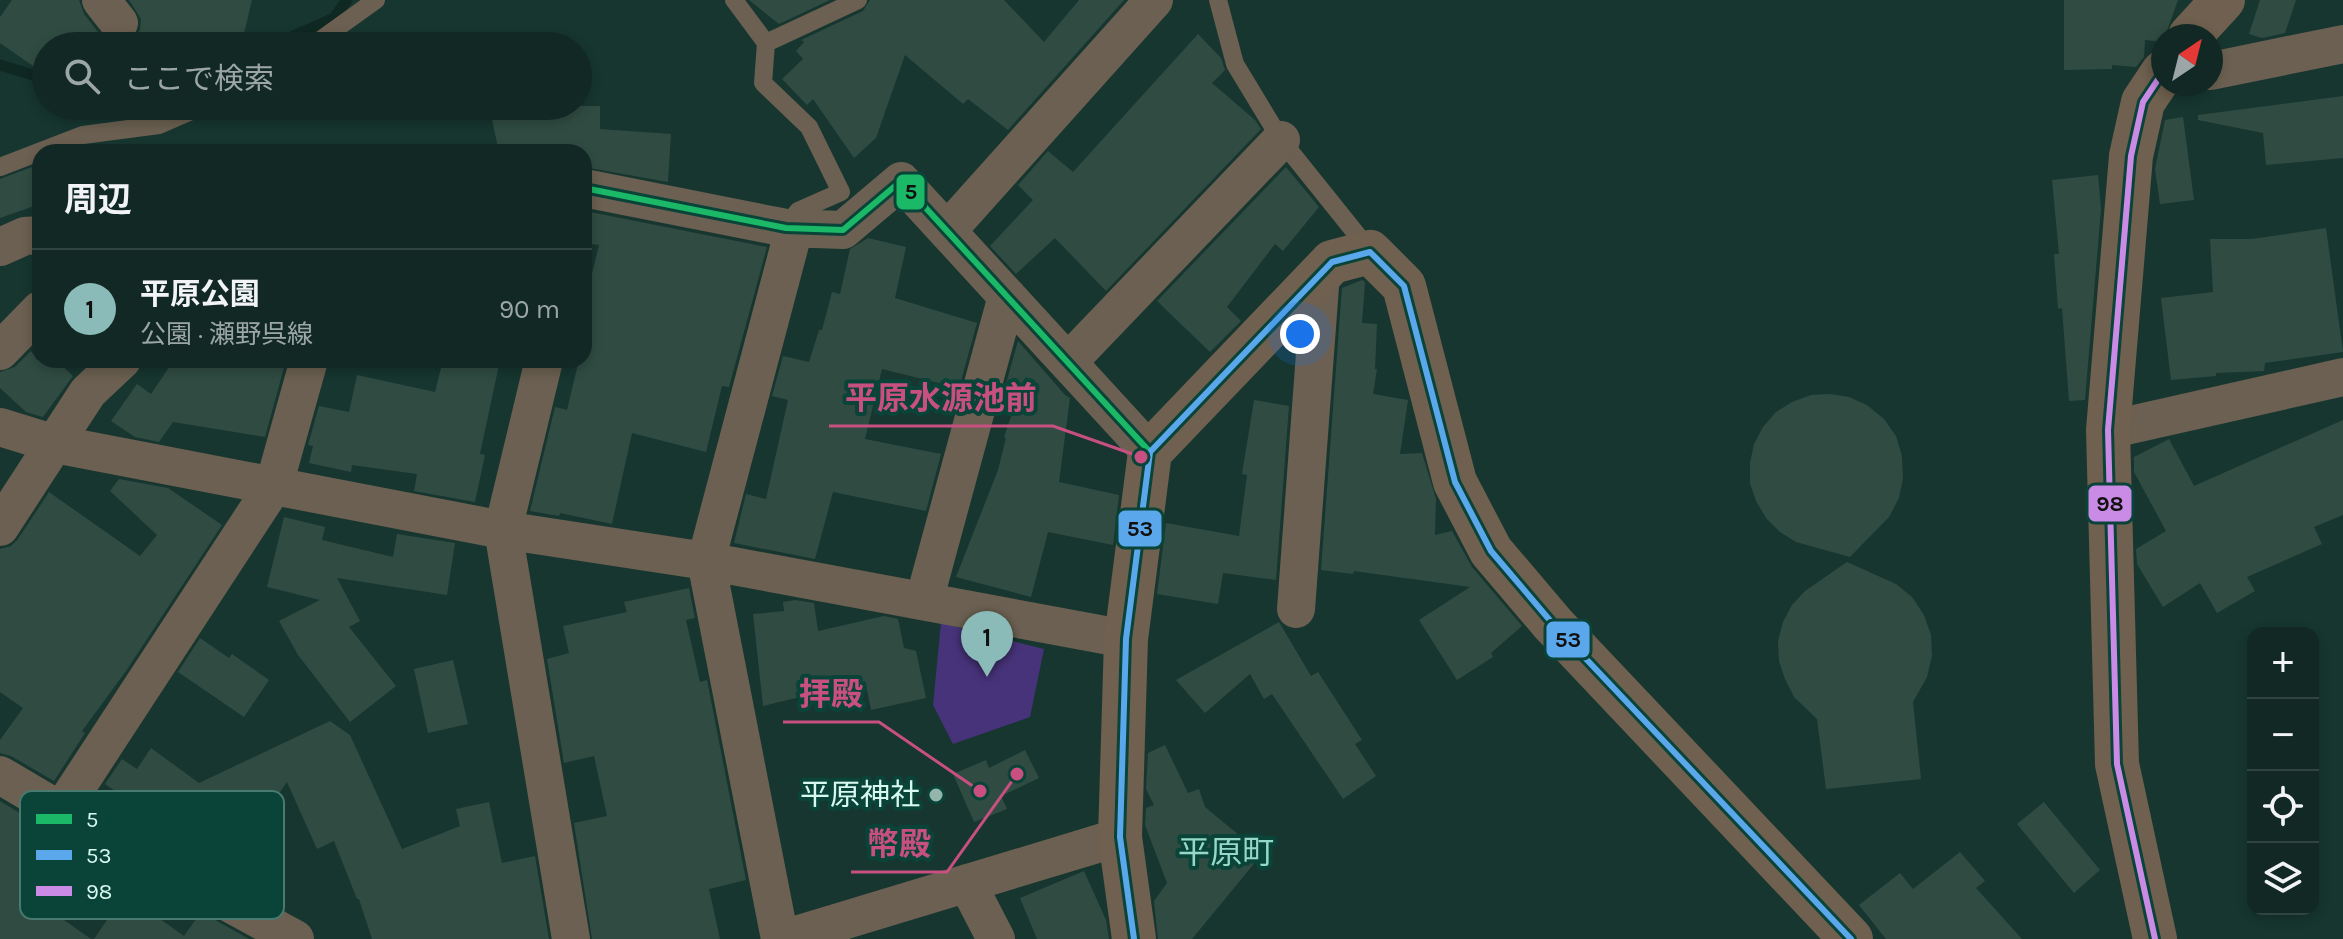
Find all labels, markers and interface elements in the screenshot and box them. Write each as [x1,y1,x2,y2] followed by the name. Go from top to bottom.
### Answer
[2151,24,2223,96] north arrow
[32,32,592,120] search box
[60,54,104,98] icon: search
[124,61,274,97] text: ここで検索
[895,173,926,211] line badge: 5
[905,179,917,205] text: 5
[64,180,132,220] text: 周辺
[140,276,260,312] text: 平原公園
[85,294,95,325] text: 1
[499,294,560,325] text: 90 m
[1280,314,1320,354] your location
[140,319,313,350] text: 公園 · 瀬野呉線
[829,370,1053,426] callout: 平原水源池前
[845,380,1037,417] text: 平原水源池前
[2087,484,2133,523] line badge: 98
[2096,491,2124,517] text: 98
[1117,509,1163,548] line badge: 53
[1127,516,1153,542] text: 53
[961,611,1013,677] pin: 1
[1545,620,1591,659] line badge: 53
[1555,627,1581,653] text: 53
[2247,627,2319,915] map controls
[2247,627,2319,699] button: +
[783,666,879,722] callout: 拝殿
[799,676,863,713] text: 拝殿
[2247,699,2319,771] button: −
[2247,771,2319,843] button: locate
[800,777,920,813] place label: 平原神社
[927,786,945,804] marker: 平原神社
[20,791,284,919] legend
[86,807,98,833] text: 5
[851,816,947,872] callout: 幣殿
[867,826,931,863] text: 幣殿
[1178,834,1274,871] district label: 平原町
[86,843,111,869] text: 53
[2247,843,2319,915] button: layers
[86,879,112,905] text: 98

